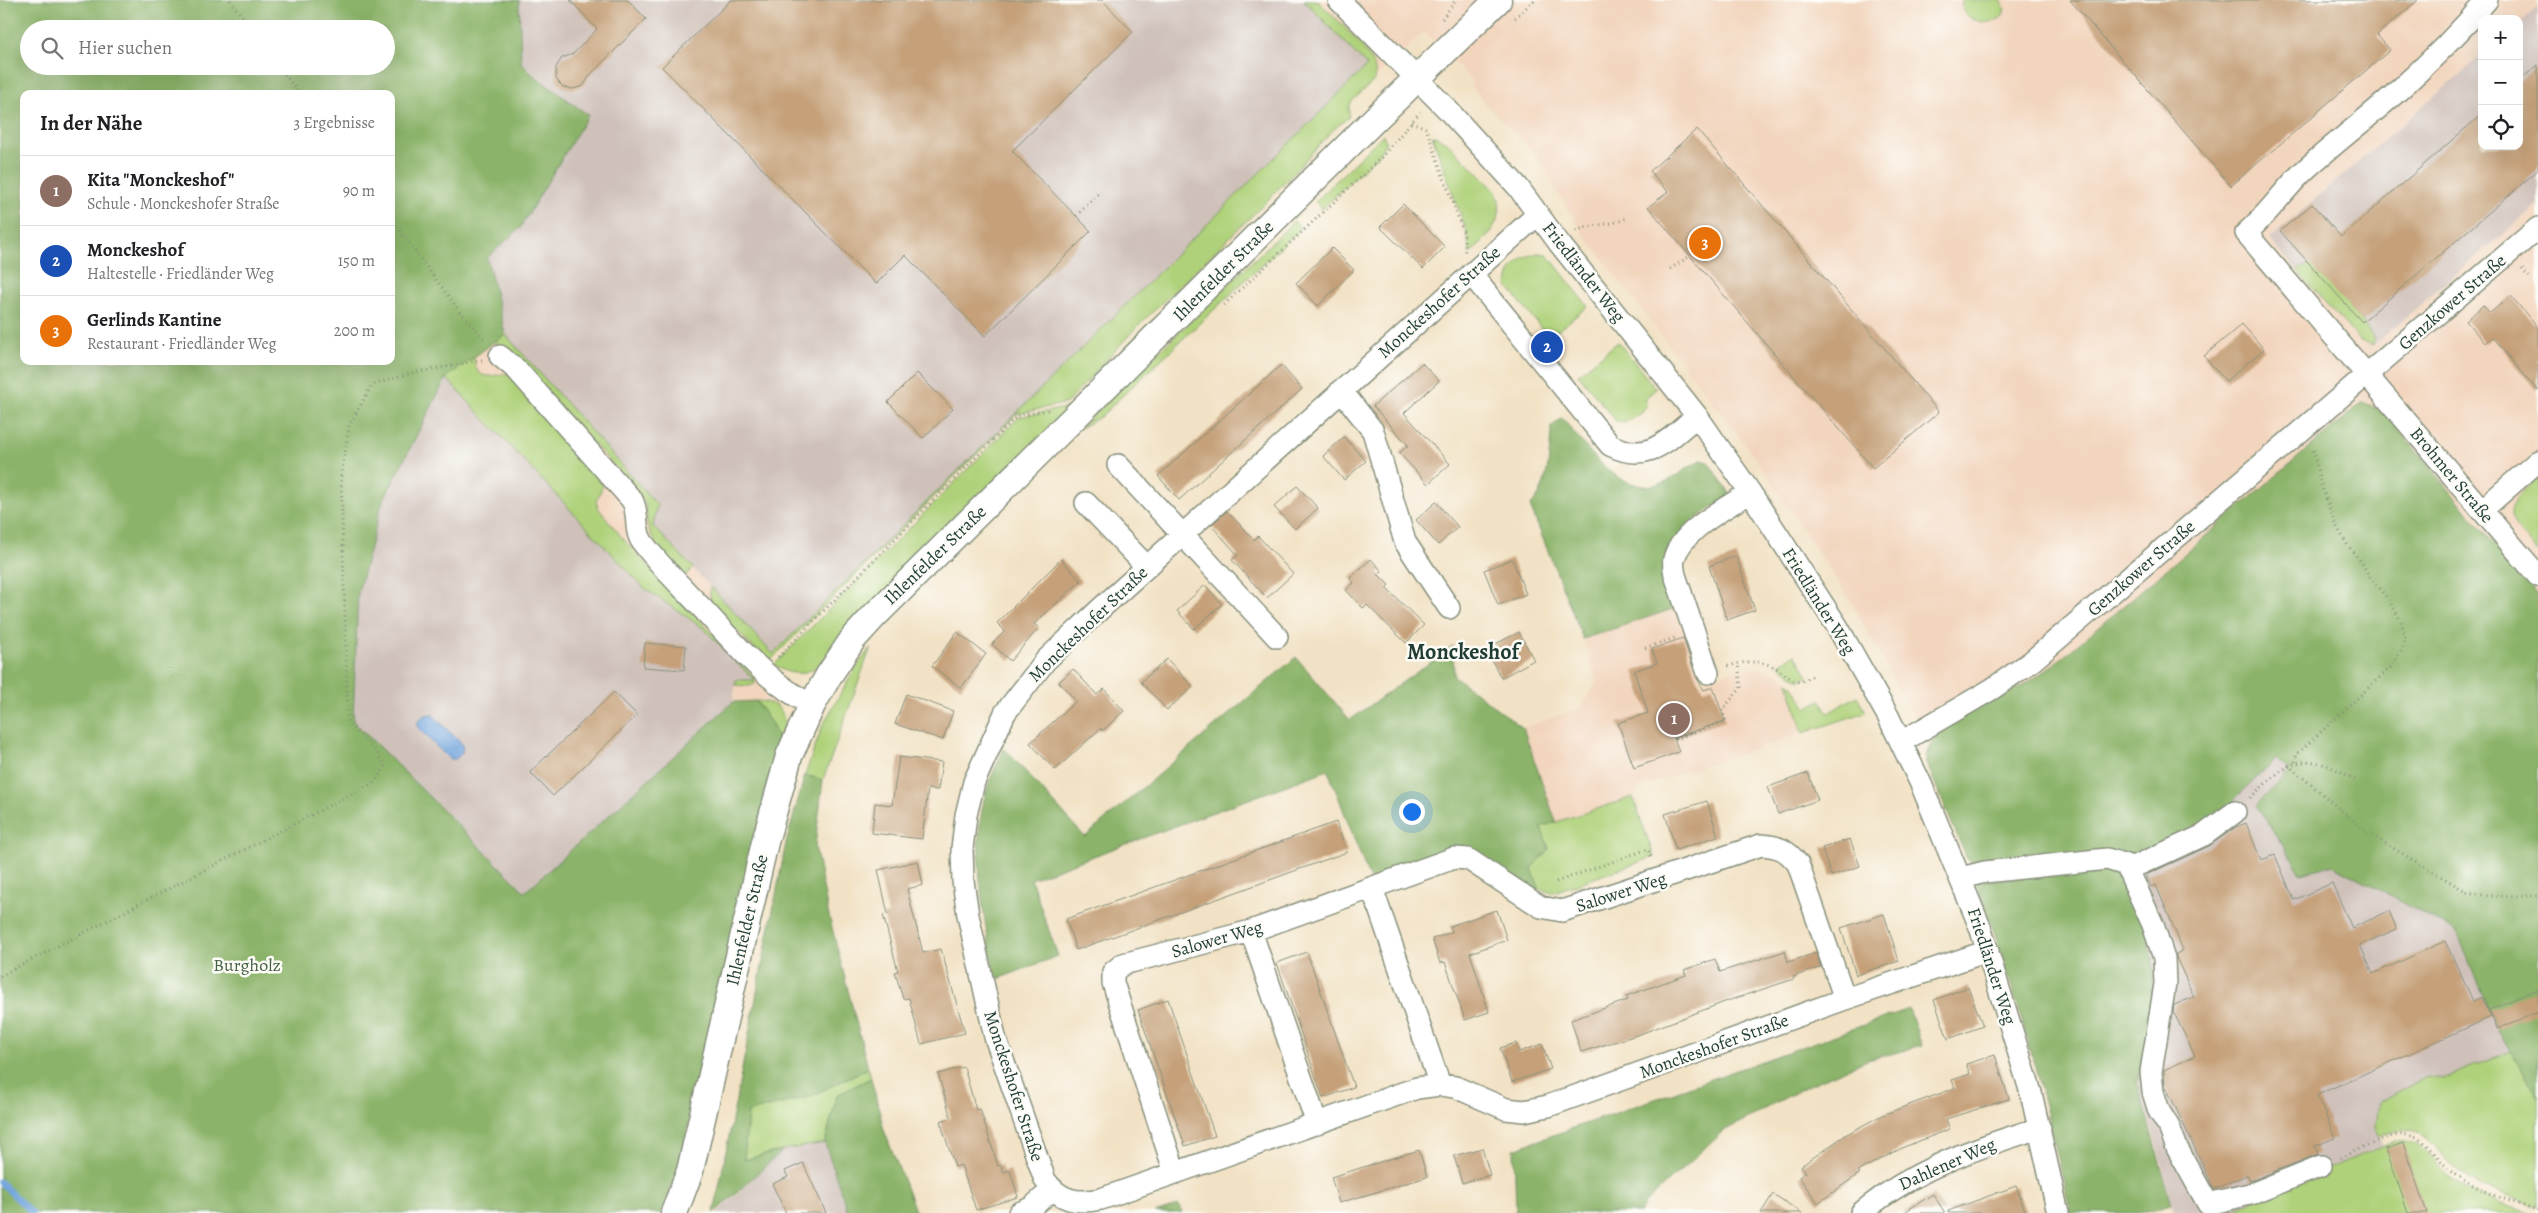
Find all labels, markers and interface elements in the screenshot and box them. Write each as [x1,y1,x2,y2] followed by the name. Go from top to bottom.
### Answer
[2478,15,2523,150] map controls
[2478,15,2523,60] button: +
[20,20,395,75] search box
[38,34,66,62] icon: search
[78,35,172,61] text: Hier suchen
[2478,60,2523,105] button: −
[2478,105,2523,150] button: locate
[40,109,142,137] text: In der Nähe
[293,112,375,134] text: 3 Ergebnisse
[87,167,234,193] text: Kita "Monckeshof"
[53,180,59,202] text: 1
[343,180,375,202] text: 90 m
[87,193,279,215] text: Schule · Monckeshofer Straße
[1167,215,1279,327] street label: Ihlenfelder Straße
[1537,217,1631,327] street label: Friedländer Weg
[1689,224,1721,262] pin: 3
[87,237,184,263] text: Monckeshof
[1373,240,1505,364] street label: Monckeshofer Straße
[2393,249,2511,355] street label: Genzkower Straße
[52,250,60,272] text: 2
[338,250,375,272] text: 150 m
[87,263,274,285] text: Haltestelle · Friedländer Weg
[87,307,222,333] text: Gerlinds Kantine
[53,320,59,342] text: 3
[334,320,375,342] text: 200 m
[1531,328,1563,366] pin: 2
[87,333,276,355] text: Restaurant · Friedländer Weg
[2405,422,2499,528] street label: Brohmer Straße
[878,500,992,610] street label: Ihlenfelder Straße
[2082,515,2200,621] street label: Genzkower Straße
[1777,543,1861,659] street label: Friedländer Weg
[1023,561,1153,687] street label: Monckeshofer Straße
[1407,637,1523,667] district label: Monckeshof
[1658,700,1690,738] pin: 1
[1399,799,1425,825] your location
[720,852,774,988] street label: Ihlenfelder Straße
[1573,866,1669,918] street label: Salower Weg
[1962,904,2022,1028] street label: Friedländer Weg
[1169,915,1265,963] street label: Salower Weg
[213,953,281,977] park label: Burgholz
[978,1008,1050,1164] street label: Monckeshofer Straße
[1636,1008,1792,1084] street label: Monckeshofer Straße
[1895,1132,1999,1196] street label: Dahlener Weg

